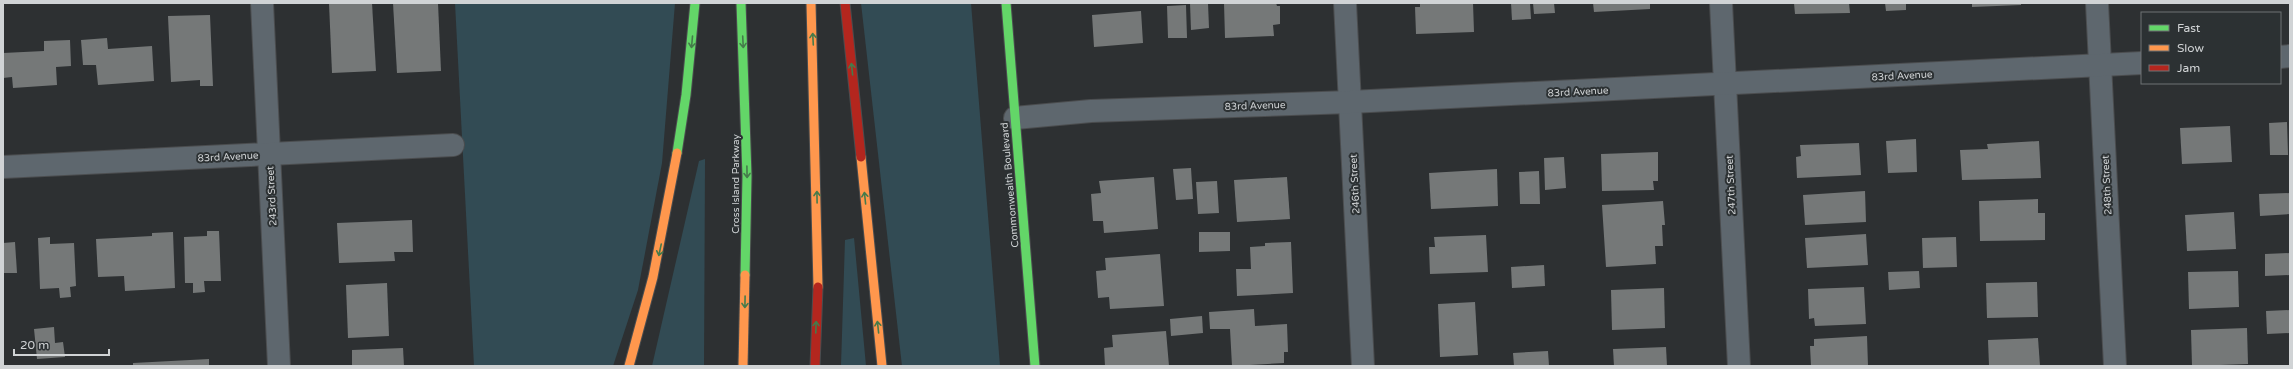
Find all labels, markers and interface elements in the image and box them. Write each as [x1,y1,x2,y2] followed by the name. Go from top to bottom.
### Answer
[2141,12,2281,84] legend
[2177,21,2201,35] text: Fast
[810,33,817,46] one-way arrow
[688,35,696,48] one-way arrow
[739,35,747,48] one-way arrow
[2177,41,2204,55] text: Slow
[2177,61,2200,75] text: Jam
[848,62,856,75] one-way arrow
[1871,68,1933,84] street label: 83rd Avenue
[1547,84,1609,100] street label: 83rd Avenue
[1224,99,1286,113] street label: 83rd Avenue
[999,122,1021,248] street label: Commonwealth Boulevard
[730,134,742,234] street label: Cross Island Parkway
[197,149,259,165] street label: 83rd Avenue
[1347,154,1363,214] street label: 246th Street
[1723,155,1739,215] street label: 247th Street
[2099,155,2115,215] street label: 248th Street
[264,165,280,226] street label: 243rd Street
[743,165,751,178] one-way arrow
[813,191,821,204] one-way arrow
[861,192,868,205] one-way arrow
[656,243,664,256] one-way arrow
[741,295,749,308] one-way arrow
[813,321,820,334] one-way arrow
[874,321,882,334] one-way arrow
[14,331,109,357] scale bar
[20,338,49,352] text: 20 m

